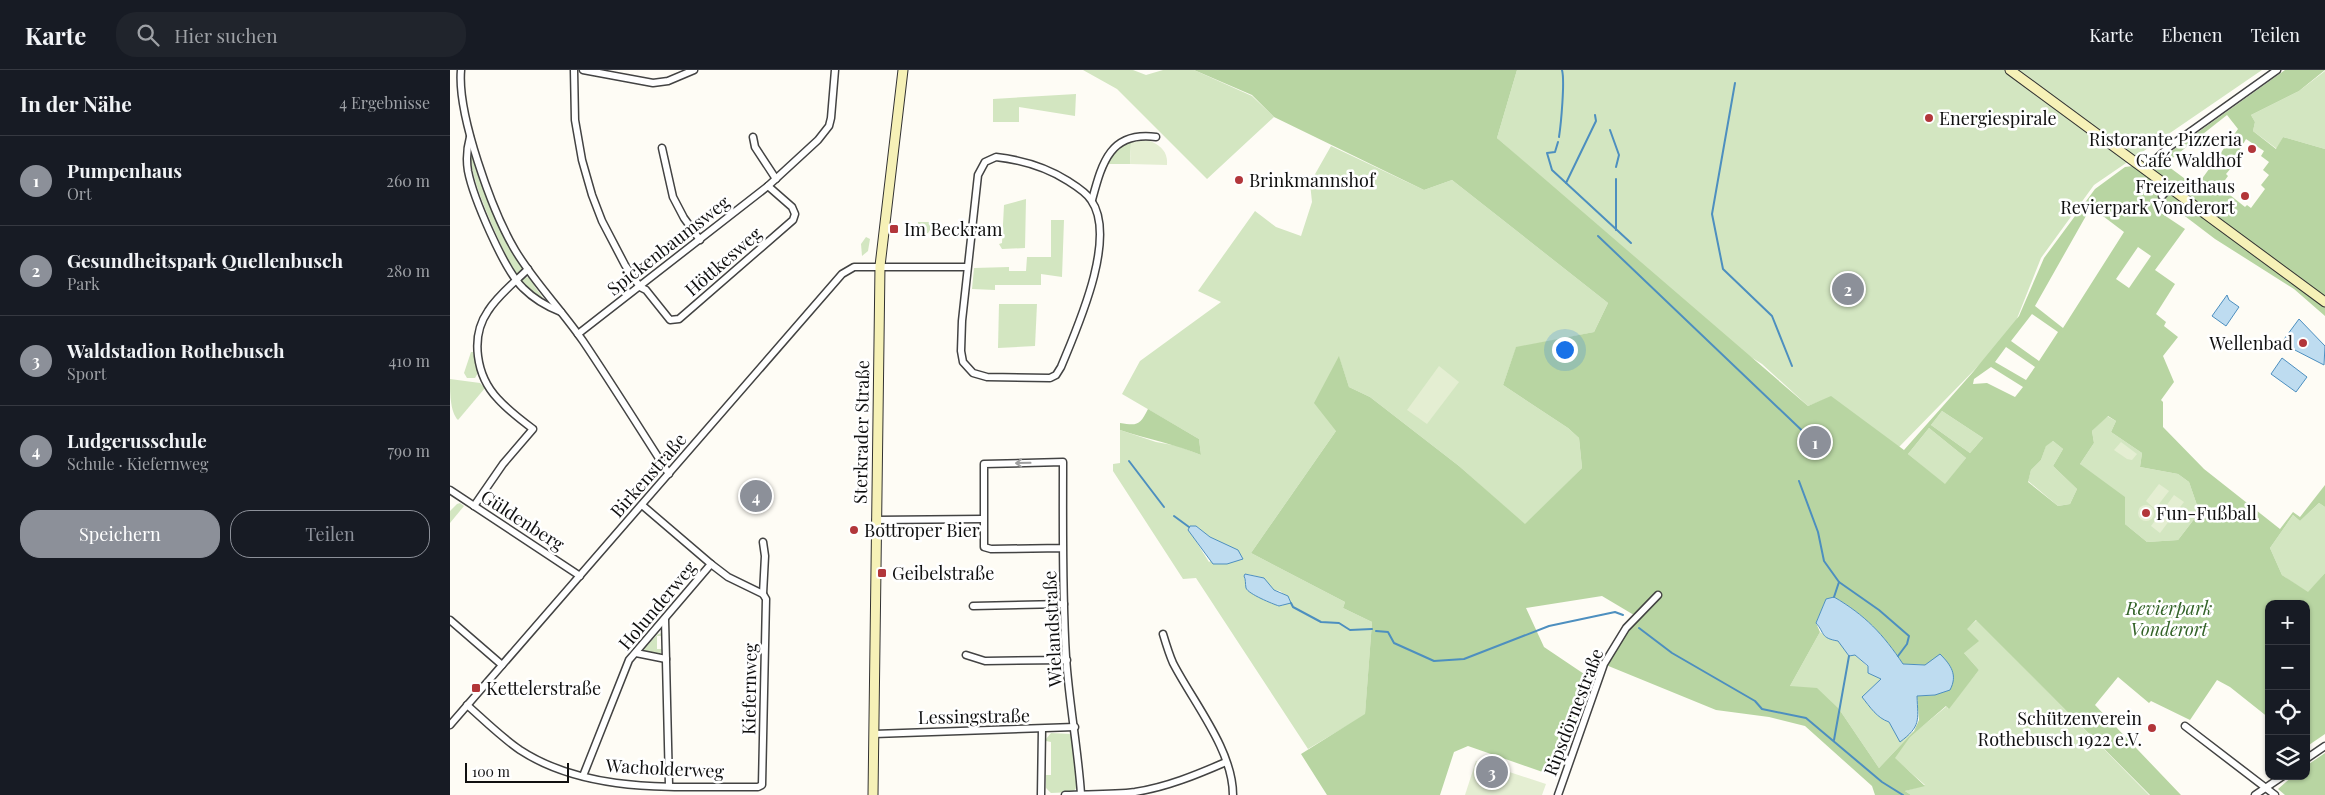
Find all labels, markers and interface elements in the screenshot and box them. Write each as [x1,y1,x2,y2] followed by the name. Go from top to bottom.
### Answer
[116,12,466,57] search box
[25,19,86,51] text: Karte
[134,21,162,49] icon: search
[174,22,277,48] text: Hier suchen
[2089,23,2134,47] text: Karte
[2162,23,2222,47] text: Ebenen
[2250,23,2300,47] text: Teilen
[20,89,132,117] text: In der Nähe
[339,92,430,113] text: 4 Ergebnisse
[1939,106,2057,130] place label: Energiespirale
[1923,112,1935,124] marker: Energiespirale
[2089,127,2244,172] place label: Ristorante Pizzeria Café Waldhof
[2246,143,2258,155] marker: Ristorante Pizzeria Café Waldhof
[67,157,182,183] text: Pumpenhaus
[1249,168,1377,192] place label: Brinkmannshof
[33,170,39,191] text: 1
[386,170,430,191] text: 260 m
[1233,174,1245,186] marker: Brinkmannshof
[2060,174,2236,219] place label: Freizeithaus Revierpark Vonderort
[67,183,92,204] text: Ort
[602,189,735,300] street label: Spickenbaumsweg
[2239,190,2251,202] marker: Freizeithaus Revierpark Vonderort
[904,217,1003,241] place label: Im Beckram
[680,221,767,301] street label: Höttkesweg
[888,223,900,235] marker: Im Beckram
[67,247,343,273] text: Gesundheitspark Quellenbusch
[32,260,40,281] text: 2
[386,260,430,281] text: 280 m
[1832,270,1864,308] pin: 2
[67,273,100,294] text: Park
[2208,331,2294,355] place label: Wellenbad
[67,337,285,363] text: Waldstadion Rothebusch
[1552,337,1578,363] your location
[2297,337,2309,349] marker: Wellenbad
[32,350,40,371] text: 3
[388,350,430,371] text: 410 m
[848,360,874,504] street label: Sterkrader Straße
[67,363,107,384] text: Sport
[1799,423,1831,461] pin: 1
[67,427,207,453] text: Ludgerusschule
[605,428,691,522] street label: Birkenstraße
[32,440,40,461] text: 4
[388,440,430,461] text: 790 m
[67,453,208,474] text: Schule · Kiefernweg
[1016,458,1032,468] one-way arrow
[740,477,772,515] pin: 4
[477,484,570,556] street label: Güldenberg
[2156,501,2257,525] place label: Fun-Fußball
[2140,507,2152,519] marker: Fun-Fußball
[20,510,220,558] button: Speichern
[230,510,430,558] button: Teilen
[864,518,980,542] place label: Bottroper Bier
[848,524,860,536] marker: Bottroper Bier
[613,555,702,655] street label: Holunderweg
[892,561,994,585] place label: Geibelstraße
[876,567,888,579] marker: Geibelstraße
[1037,570,1067,689] street label: Wielandstraße
[2125,596,2212,641] park label: Revierpark Vonderort
[2265,600,2310,780] map controls
[2265,600,2310,645] button: +
[736,642,762,735] street label: Kiefernweg
[1538,645,1608,779] street label: Ripsdörnestraße
[2265,645,2310,690] button: −
[486,676,601,700] place label: Kettelerstraße
[470,682,482,694] marker: Kettelerstraße
[2265,690,2310,735] button: locate
[918,703,1030,729] street label: Lessingstraße
[1978,706,2142,751] place label: Schützenverein Rothebusch 1922 e.V.
[2146,722,2158,734] marker: Schützenverein Rothebusch 1922 e.V.
[2265,735,2310,780] button: layers
[604,753,725,783] street label: Wacholderweg
[1476,753,1508,791] pin: 3
[465,760,569,783] scale bar
[472,762,510,781] text: 100 m

